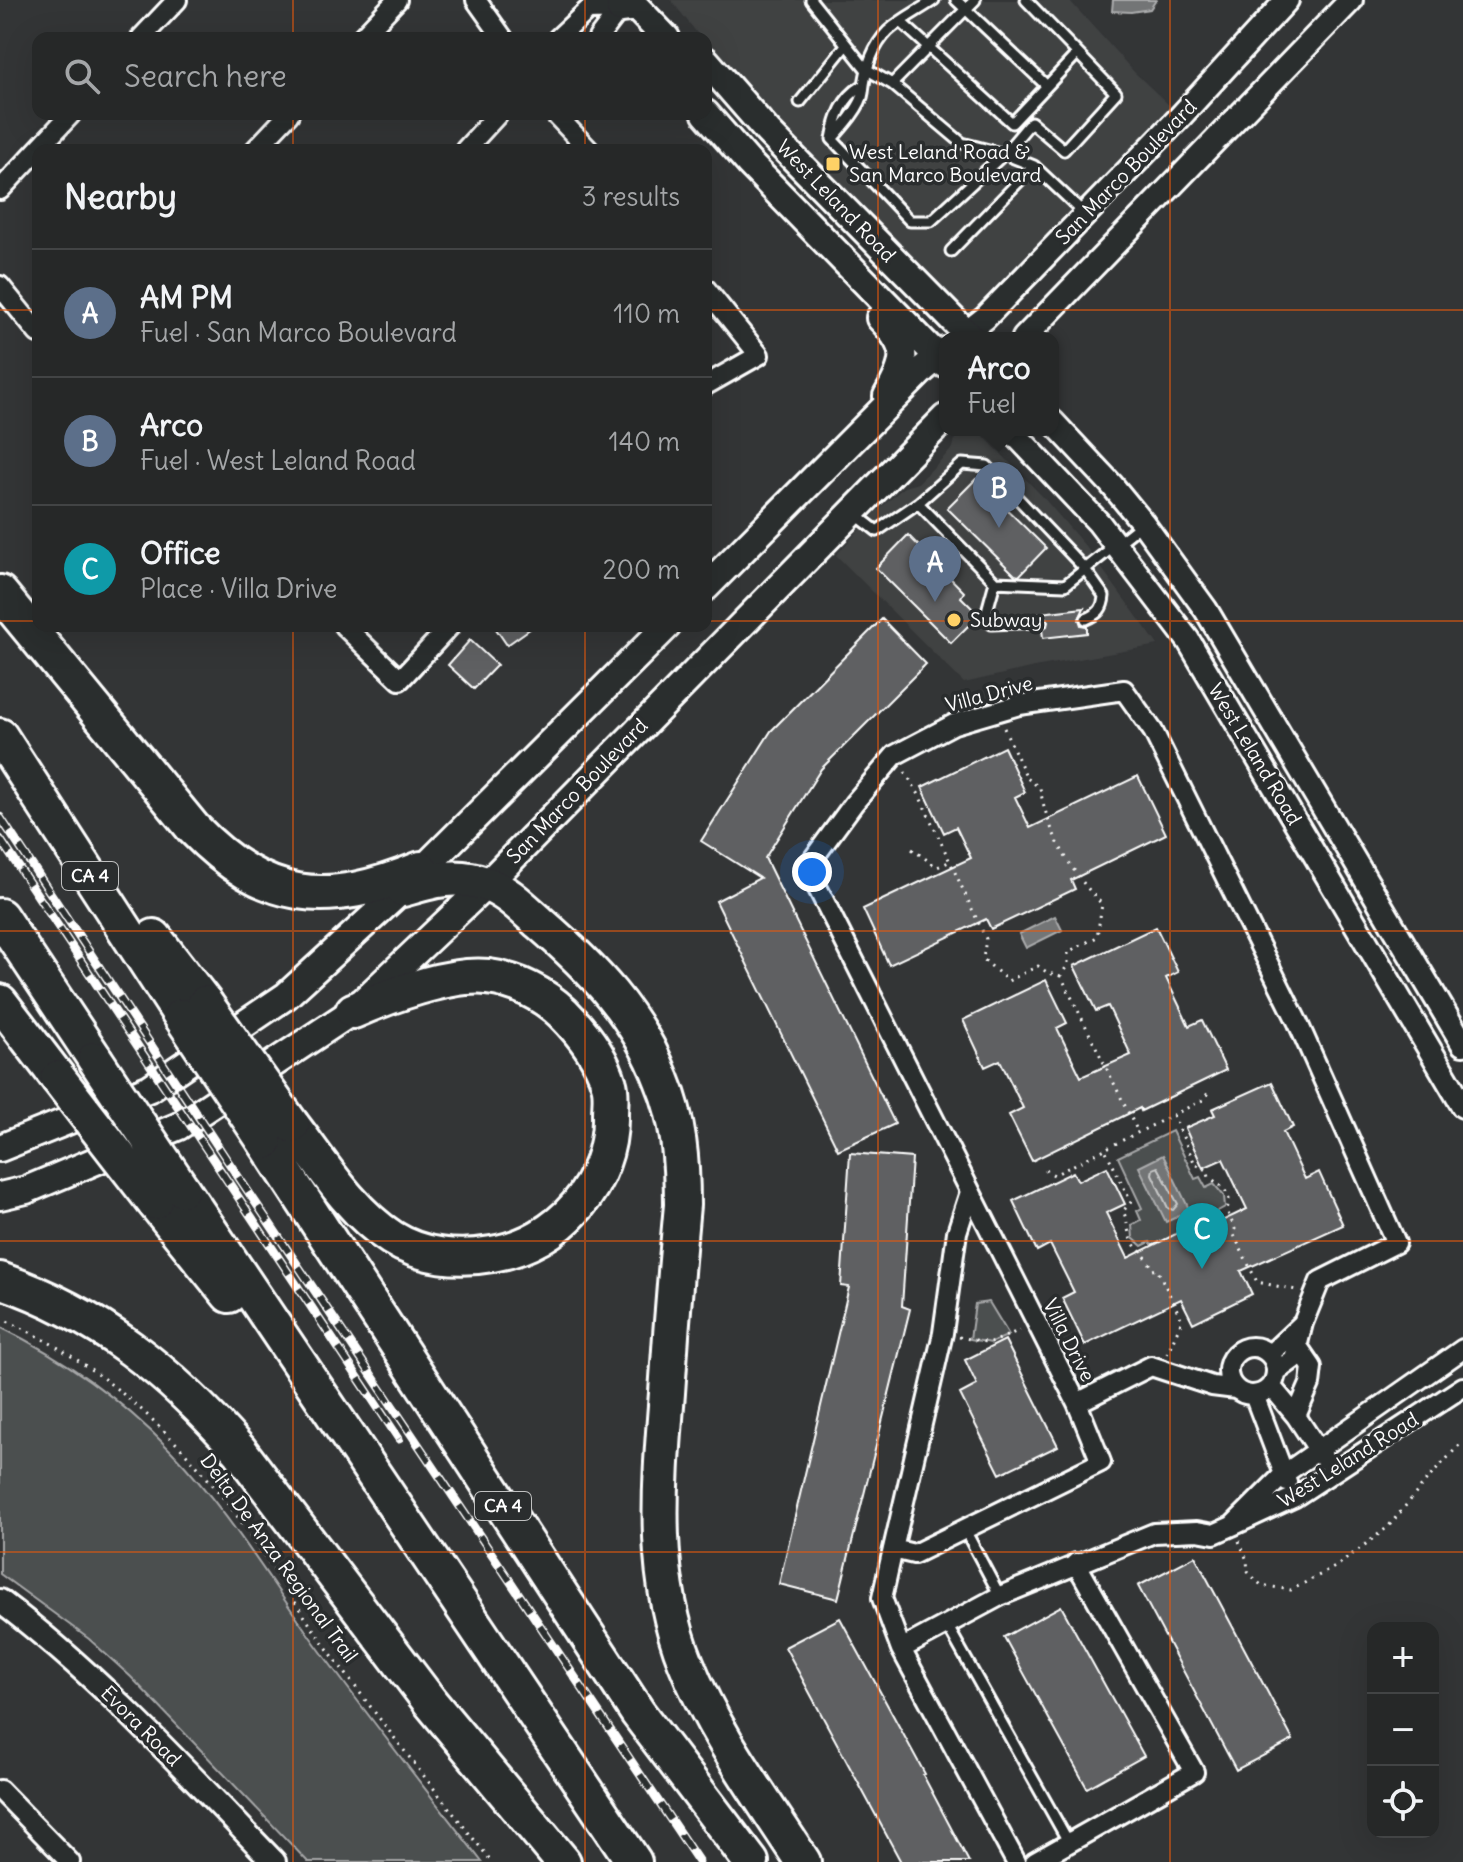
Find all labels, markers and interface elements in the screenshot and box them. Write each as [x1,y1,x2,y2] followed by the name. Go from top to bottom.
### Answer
[32,32,712,120] search box
[60,54,104,98] icon: search
[124,57,287,95] text: Search here
[1050,94,1202,250] street label: San Marco Boulevard
[772,134,901,267] street label: West Leland Road
[849,139,1042,187] place label: West Leland Road & San Marco Boulevard
[824,155,842,173] marker: West Leland Road & San Marco Boulevard
[64,175,177,218] text: Nearby
[582,180,680,213] text: 3 results
[140,278,233,316] text: AM PM
[82,297,98,330] text: A
[613,297,680,330] text: 110 m
[140,316,457,349] text: Fuel · San Marco Boulevard
[939,332,1059,436] popup
[967,349,1031,387] text: Arco
[967,387,1016,420] text: Fuel
[140,406,203,444] text: Arco
[81,425,99,458] text: B
[609,425,680,458] text: 140 m
[140,444,416,477] text: Fuel · West Leland Road
[973,462,1025,528] pin: B
[140,534,220,572] text: Office
[909,536,961,602] pin: A
[81,553,99,586] text: C
[603,553,680,586] text: 200 m
[140,572,337,605] text: Place · Villa Drive
[970,607,1042,632] place label: Subway
[945,611,963,629] marker: Subway
[942,670,1035,717] street label: Villa Drive
[1203,678,1308,829] street label: West Leland Road
[501,713,653,869] street label: San Marco Boulevard
[792,852,832,892] your location
[62,862,118,890] road number: CA 4
[1176,1203,1228,1269] pin: C
[1038,1294,1101,1385] street label: Villa Drive
[1273,1406,1423,1513] street label: West Leland Road
[195,1449,364,1667] street label: Delta De Anza Regional Trail
[475,1492,531,1520] road number: CA 4
[1367,1622,1439,1838] map controls
[1367,1622,1439,1694] button: +
[96,1680,187,1771] street label: Evora Road
[1367,1694,1439,1766] button: −
[1367,1766,1439,1838] button: locate

